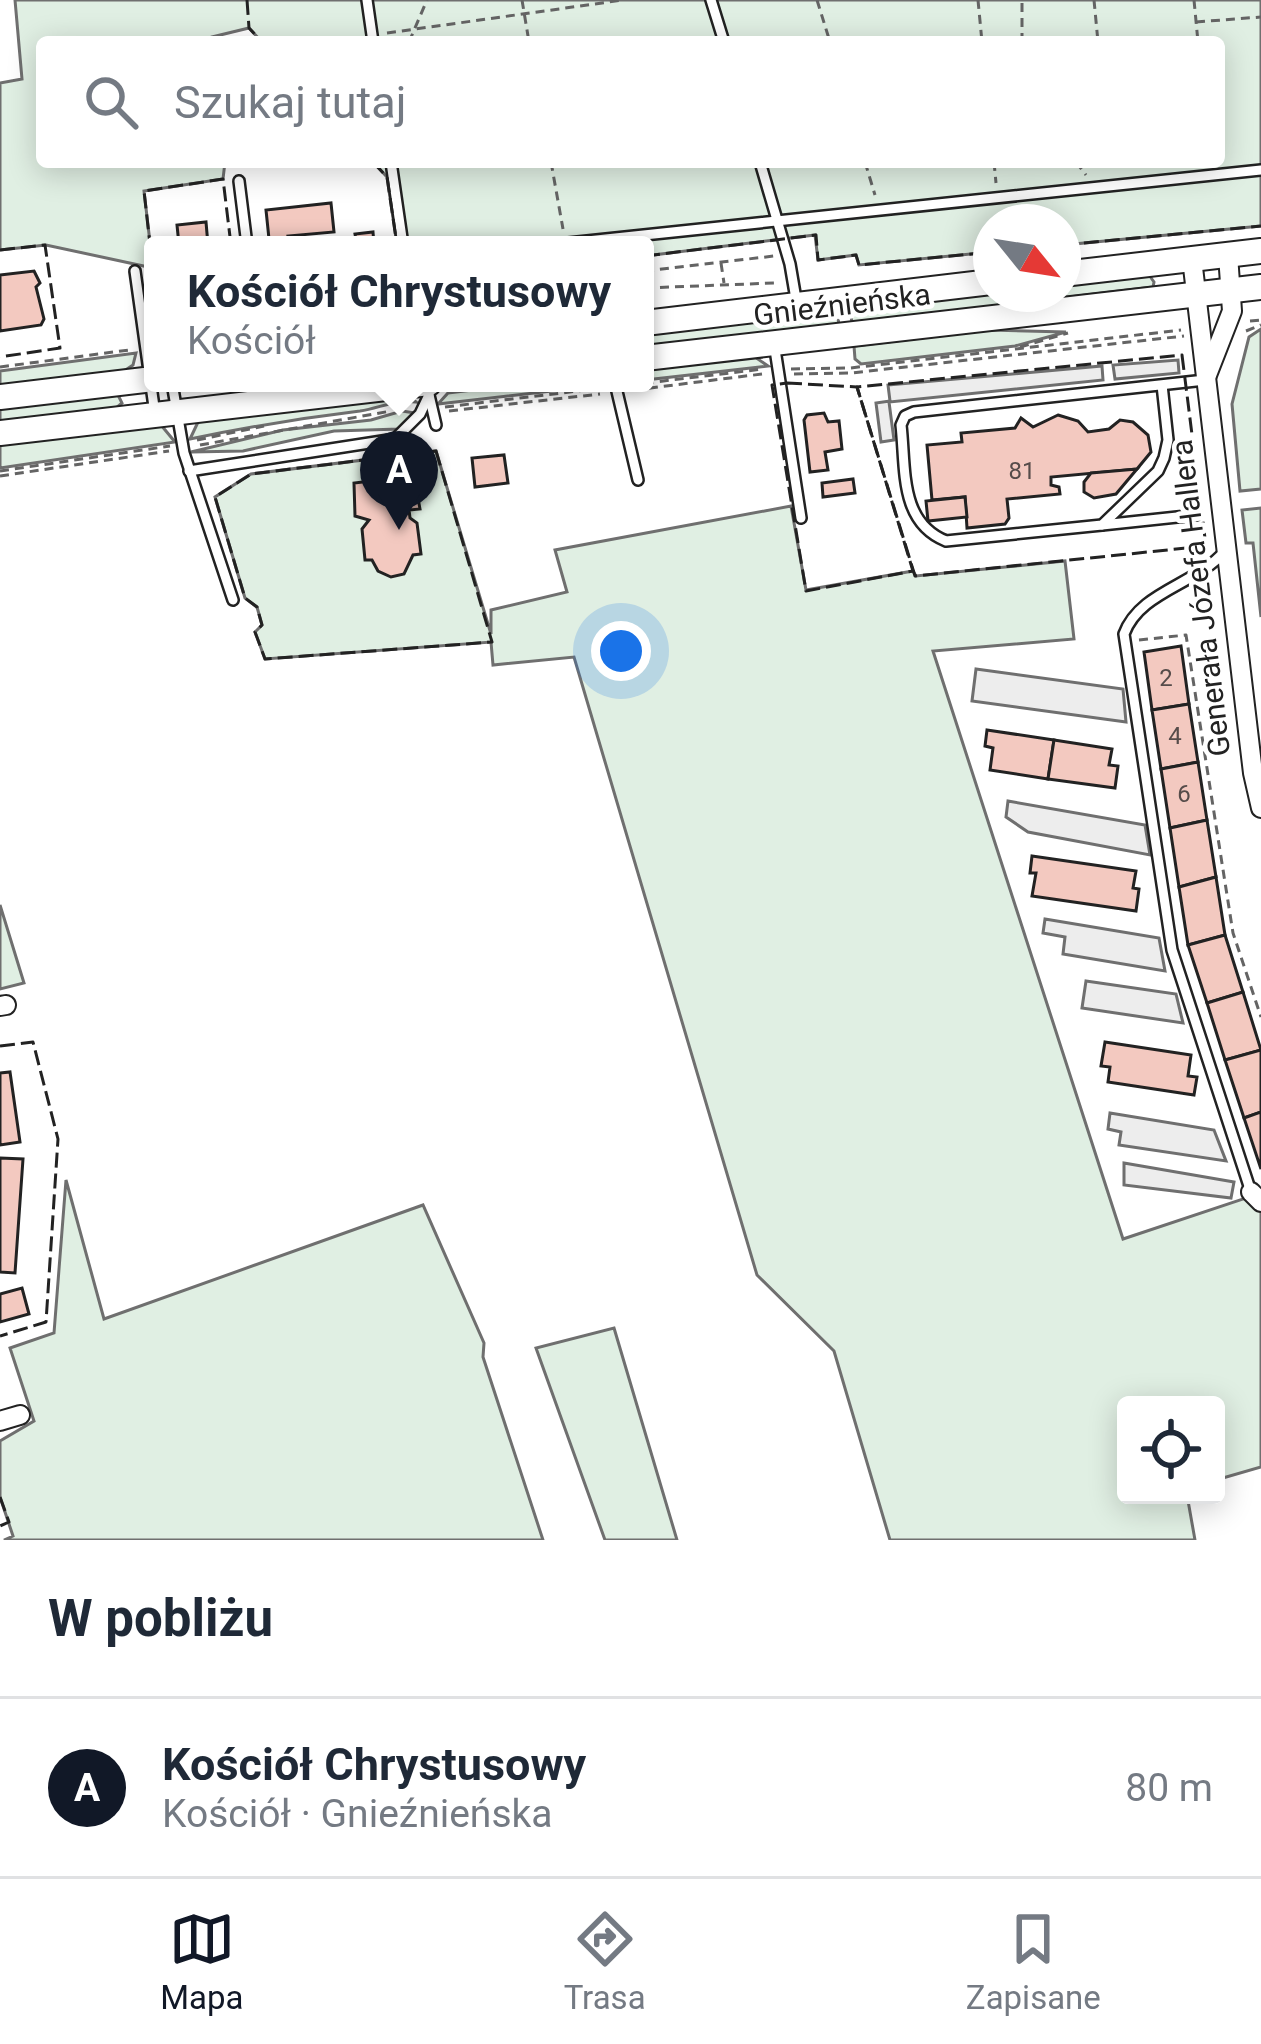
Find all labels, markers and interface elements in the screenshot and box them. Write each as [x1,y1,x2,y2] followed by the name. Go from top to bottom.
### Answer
[36,36,1225,168] search box
[78,69,144,135] icon: search
[174,76,407,129] text: Szukaj tutaj
[973,204,1081,312] north arrow
[144,236,654,392] popup
[187,265,611,318] text: Kościół Chrystusowy
[751,276,933,333] street label: Gnieźnieńska
[187,318,316,364] text: Kościół
[360,431,438,530] pin: A
[1164,438,1237,758] street label: Generała Józefa Hallera
[1009,457,1035,485] house number: 81
[591,621,651,681] your location
[1159,664,1173,692] house number: 2
[1168,722,1182,750] house number: 4
[1177,780,1191,808] house number: 6
[1117,1396,1225,1504] map controls
[1117,1396,1225,1504] button: locate
[48,1589,273,1648] text: W pobliżu
[162,1738,586,1791] text: Kościół Chrystusowy
[74,1765,100,1811] text: A
[1125,1765,1213,1811] text: 80 m
[162,1791,553,1837] text: Kościół · Gnieźnieńska
[160,1906,243,2017] tab: Mapa
[564,1906,646,2017] tab: Trasa
[966,1906,1101,2017] tab: Zapisane

